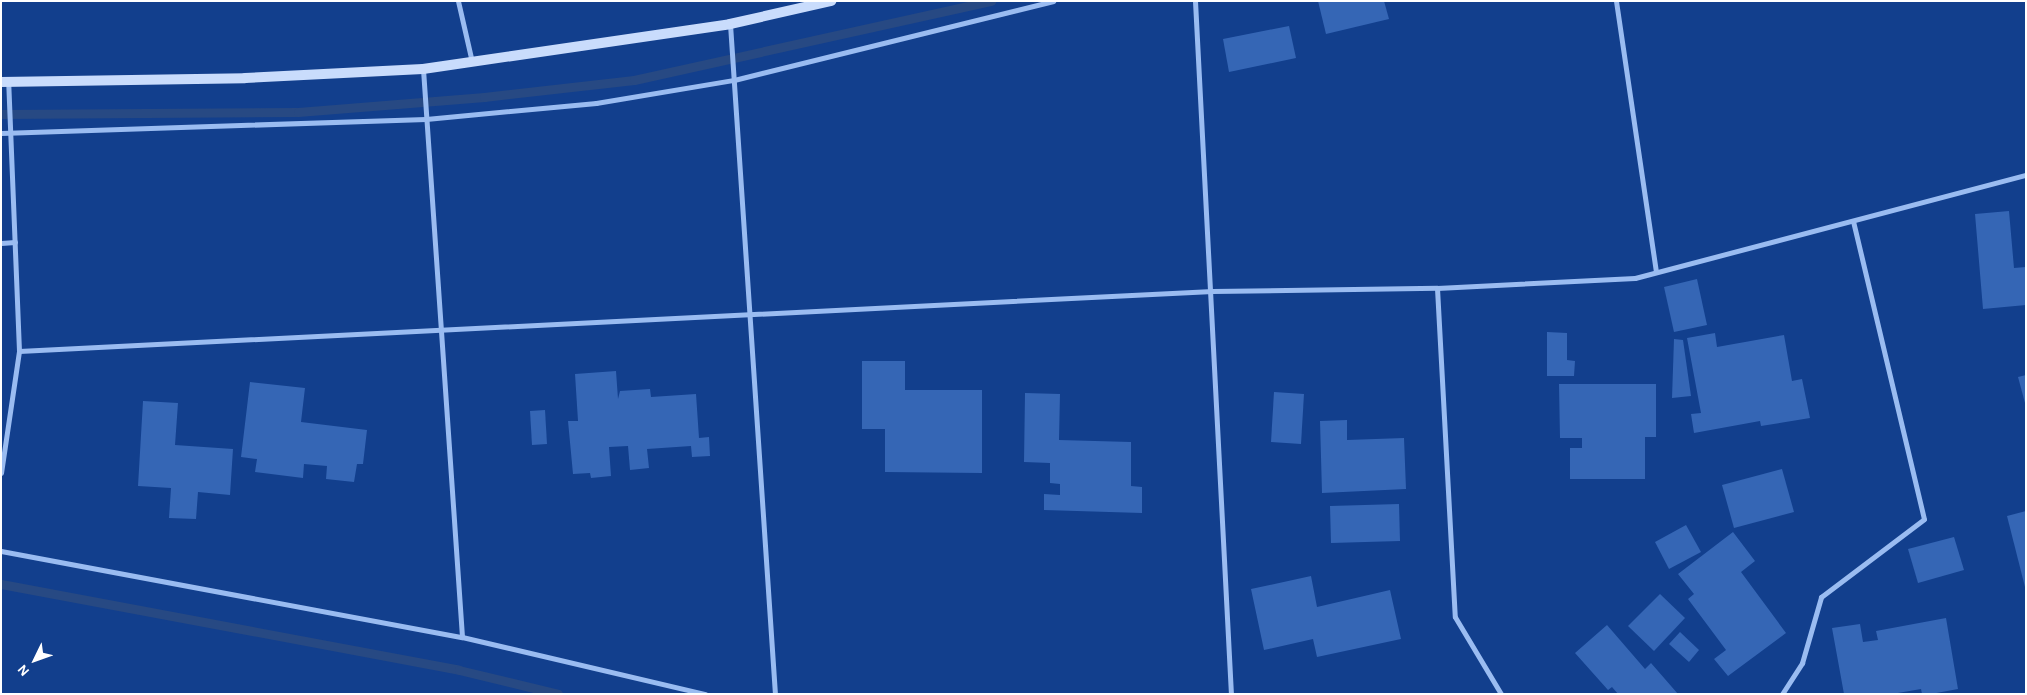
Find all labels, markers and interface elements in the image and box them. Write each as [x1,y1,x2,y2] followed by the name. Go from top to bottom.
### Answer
[10,635,60,685] north arrow
[15,662,32,678] text: N

